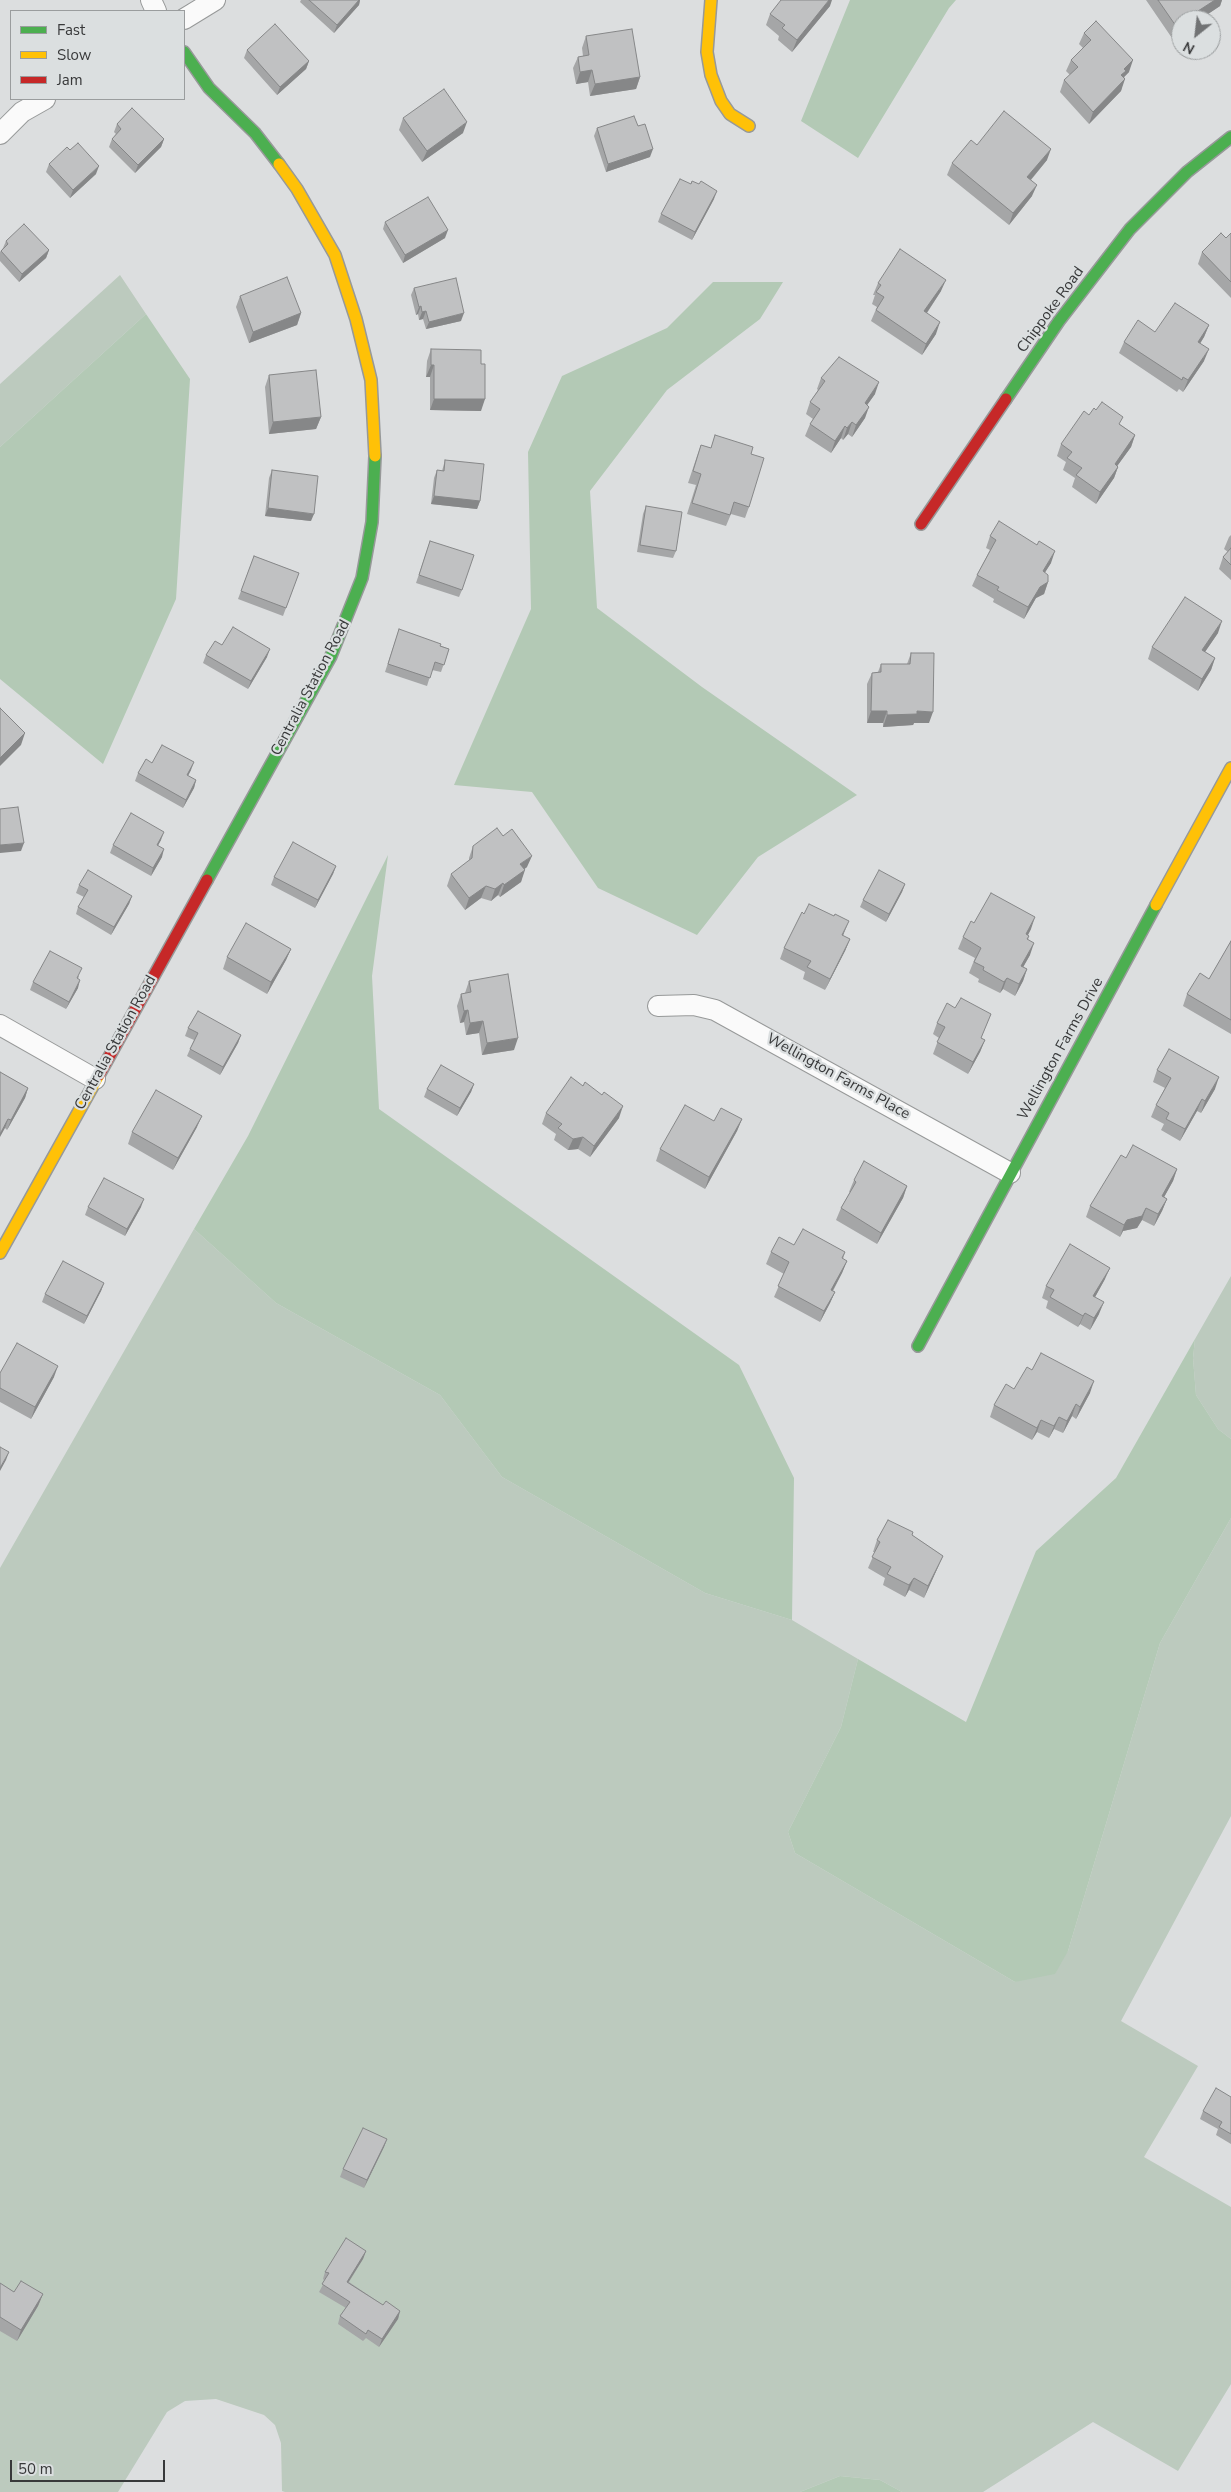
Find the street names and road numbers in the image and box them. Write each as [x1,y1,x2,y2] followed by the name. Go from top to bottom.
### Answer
[1014,263,1088,357] street label: Chippoke Road
[268,617,354,759] street label: Centralia Station Road
[72,973,160,1113] street label: Centralia Station Road
[1014,975,1108,1123] street label: Wellington Farms Drive
[763,1030,913,1124] street label: Wellington Farms Place

